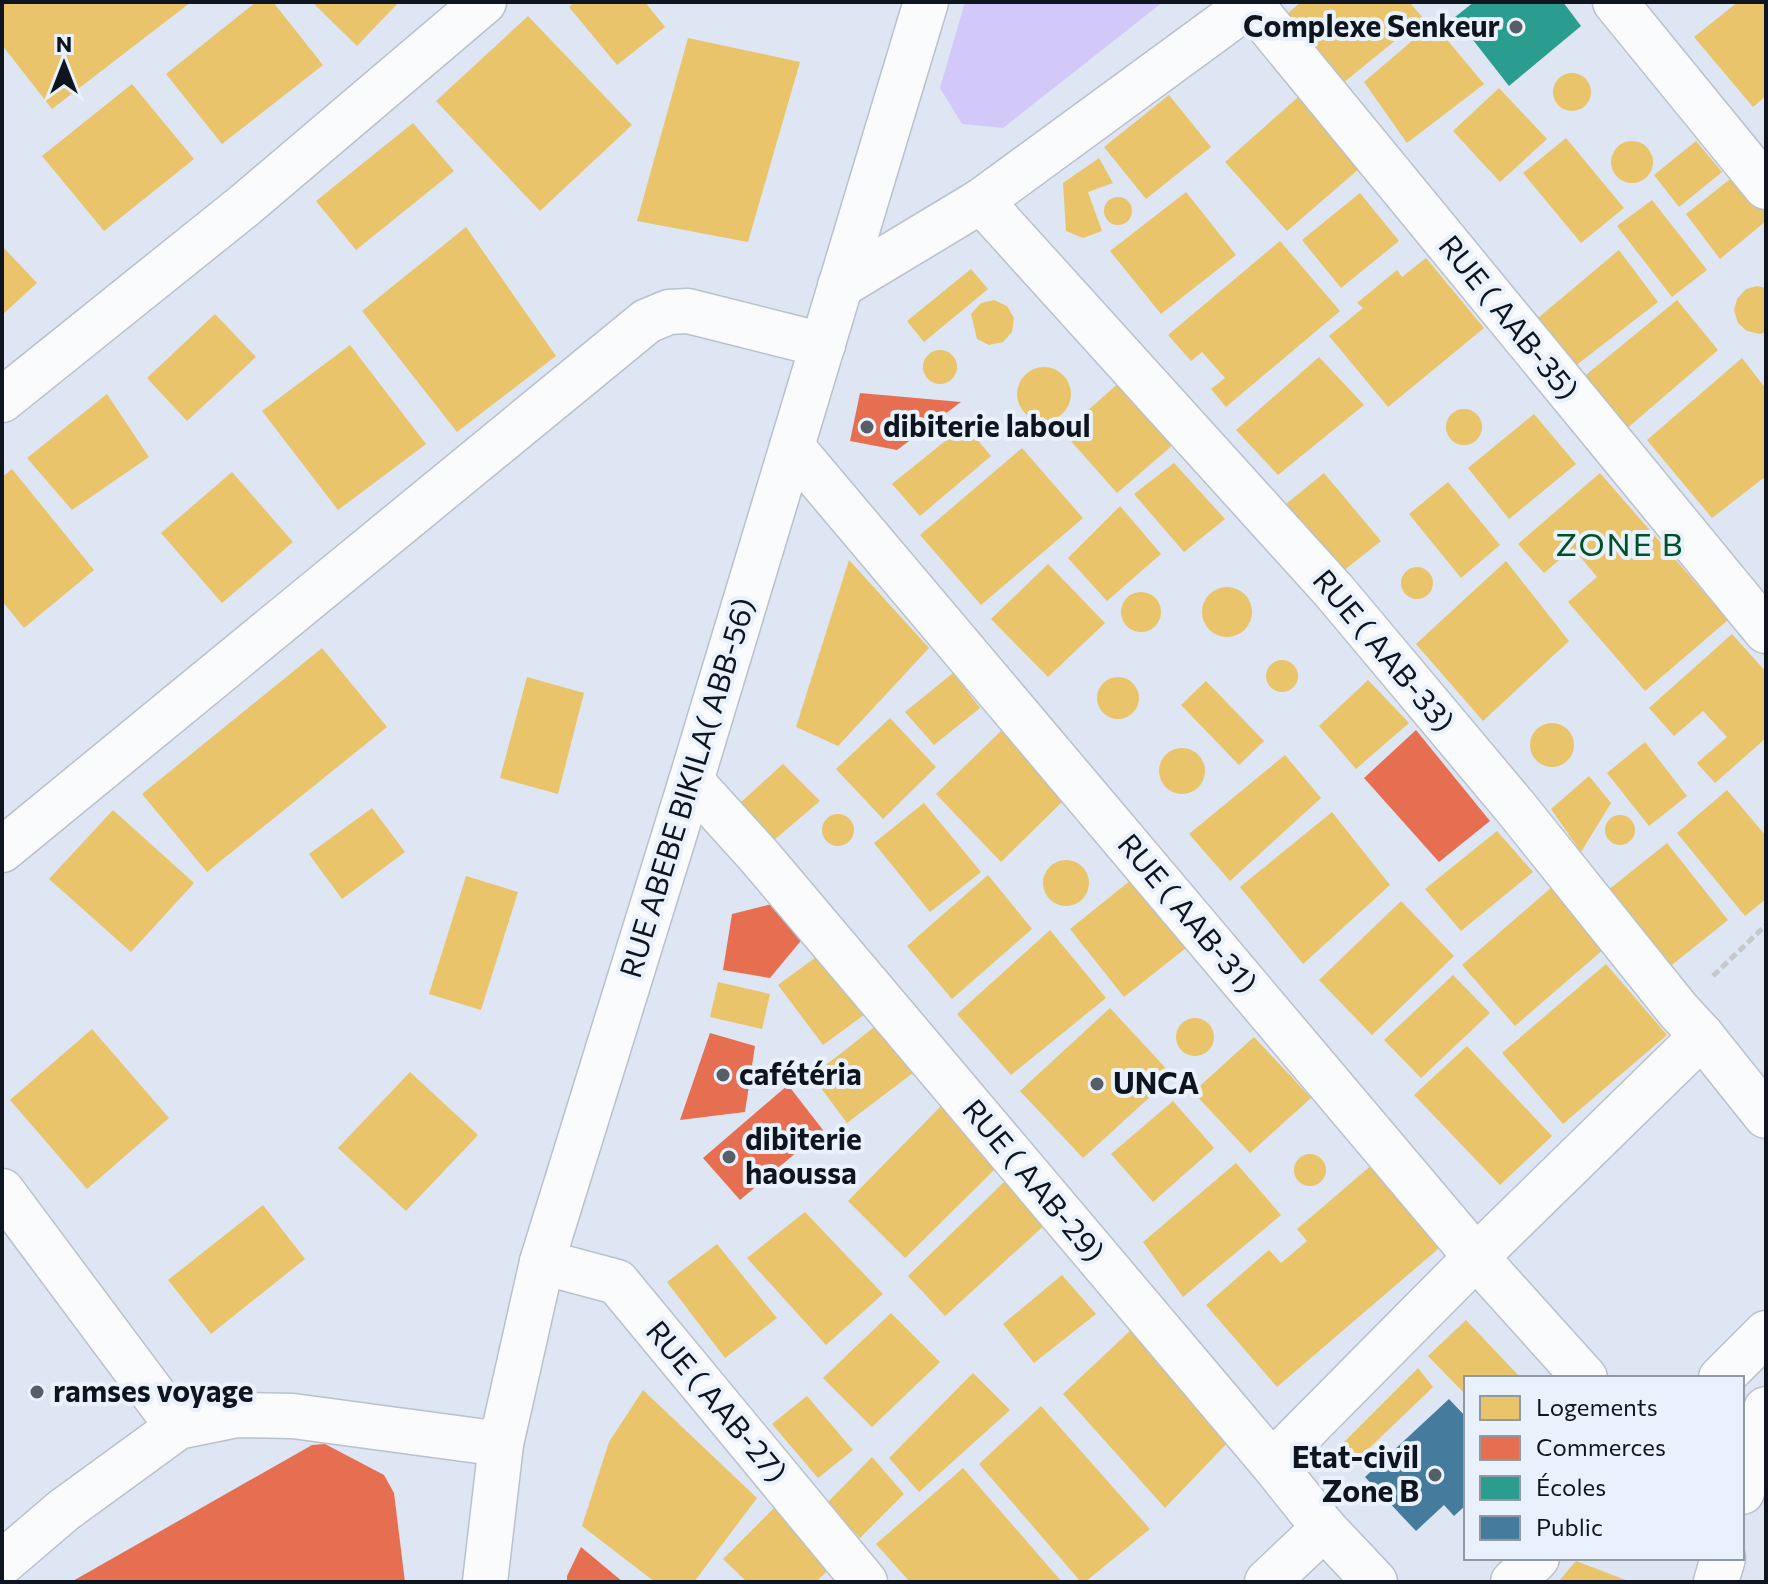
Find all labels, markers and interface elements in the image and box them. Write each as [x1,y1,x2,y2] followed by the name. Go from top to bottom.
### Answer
[1243,6,1500,43] place label: Complexe Senkeur
[1507,18,1525,36] marker: Complexe Senkeur
[24,24,104,104] north arrow
[56,30,72,57] text: N
[1432,227,1588,406] street label: RUE ( AAB-35)
[883,406,1091,443] place label: dibiterie laboul
[858,418,876,436] marker: dibiterie laboul
[1555,523,1685,563] district label: ZONE B
[1306,561,1464,738] street label: RUE ( AAB-33)
[610,593,761,982] street label: RUE ABEBE BIKILA( ABB-56)
[1111,825,1266,1000] street label: RUE ( AAB-31)
[739,1054,862,1091] place label: cafétéria
[1113,1063,1199,1100] place label: UNCA
[714,1066,732,1084] marker: cafétéria
[1088,1075,1106,1093] marker: UNCA
[956,1090,1114,1268] street label: RUE ( AAB-29)
[745,1119,862,1190] place label: dibiterie haoussa
[720,1148,738,1166] marker: dibiterie haoussa
[640,1312,796,1489] street label: RUE ( AAB-27)
[53,1371,253,1408] place label: ramses voyage
[1464,1376,1744,1560] legend
[28,1383,46,1401] marker: ramses voyage
[1536,1392,1658,1421] text: Logements
[1536,1432,1666,1461] text: Commerces
[1292,1437,1419,1508] place label: Etat-civil Zone B
[1426,1466,1444,1484] marker: Etat-civil Zone B
[1536,1472,1606,1501] text: Écoles
[1536,1512,1603,1541] text: Public

